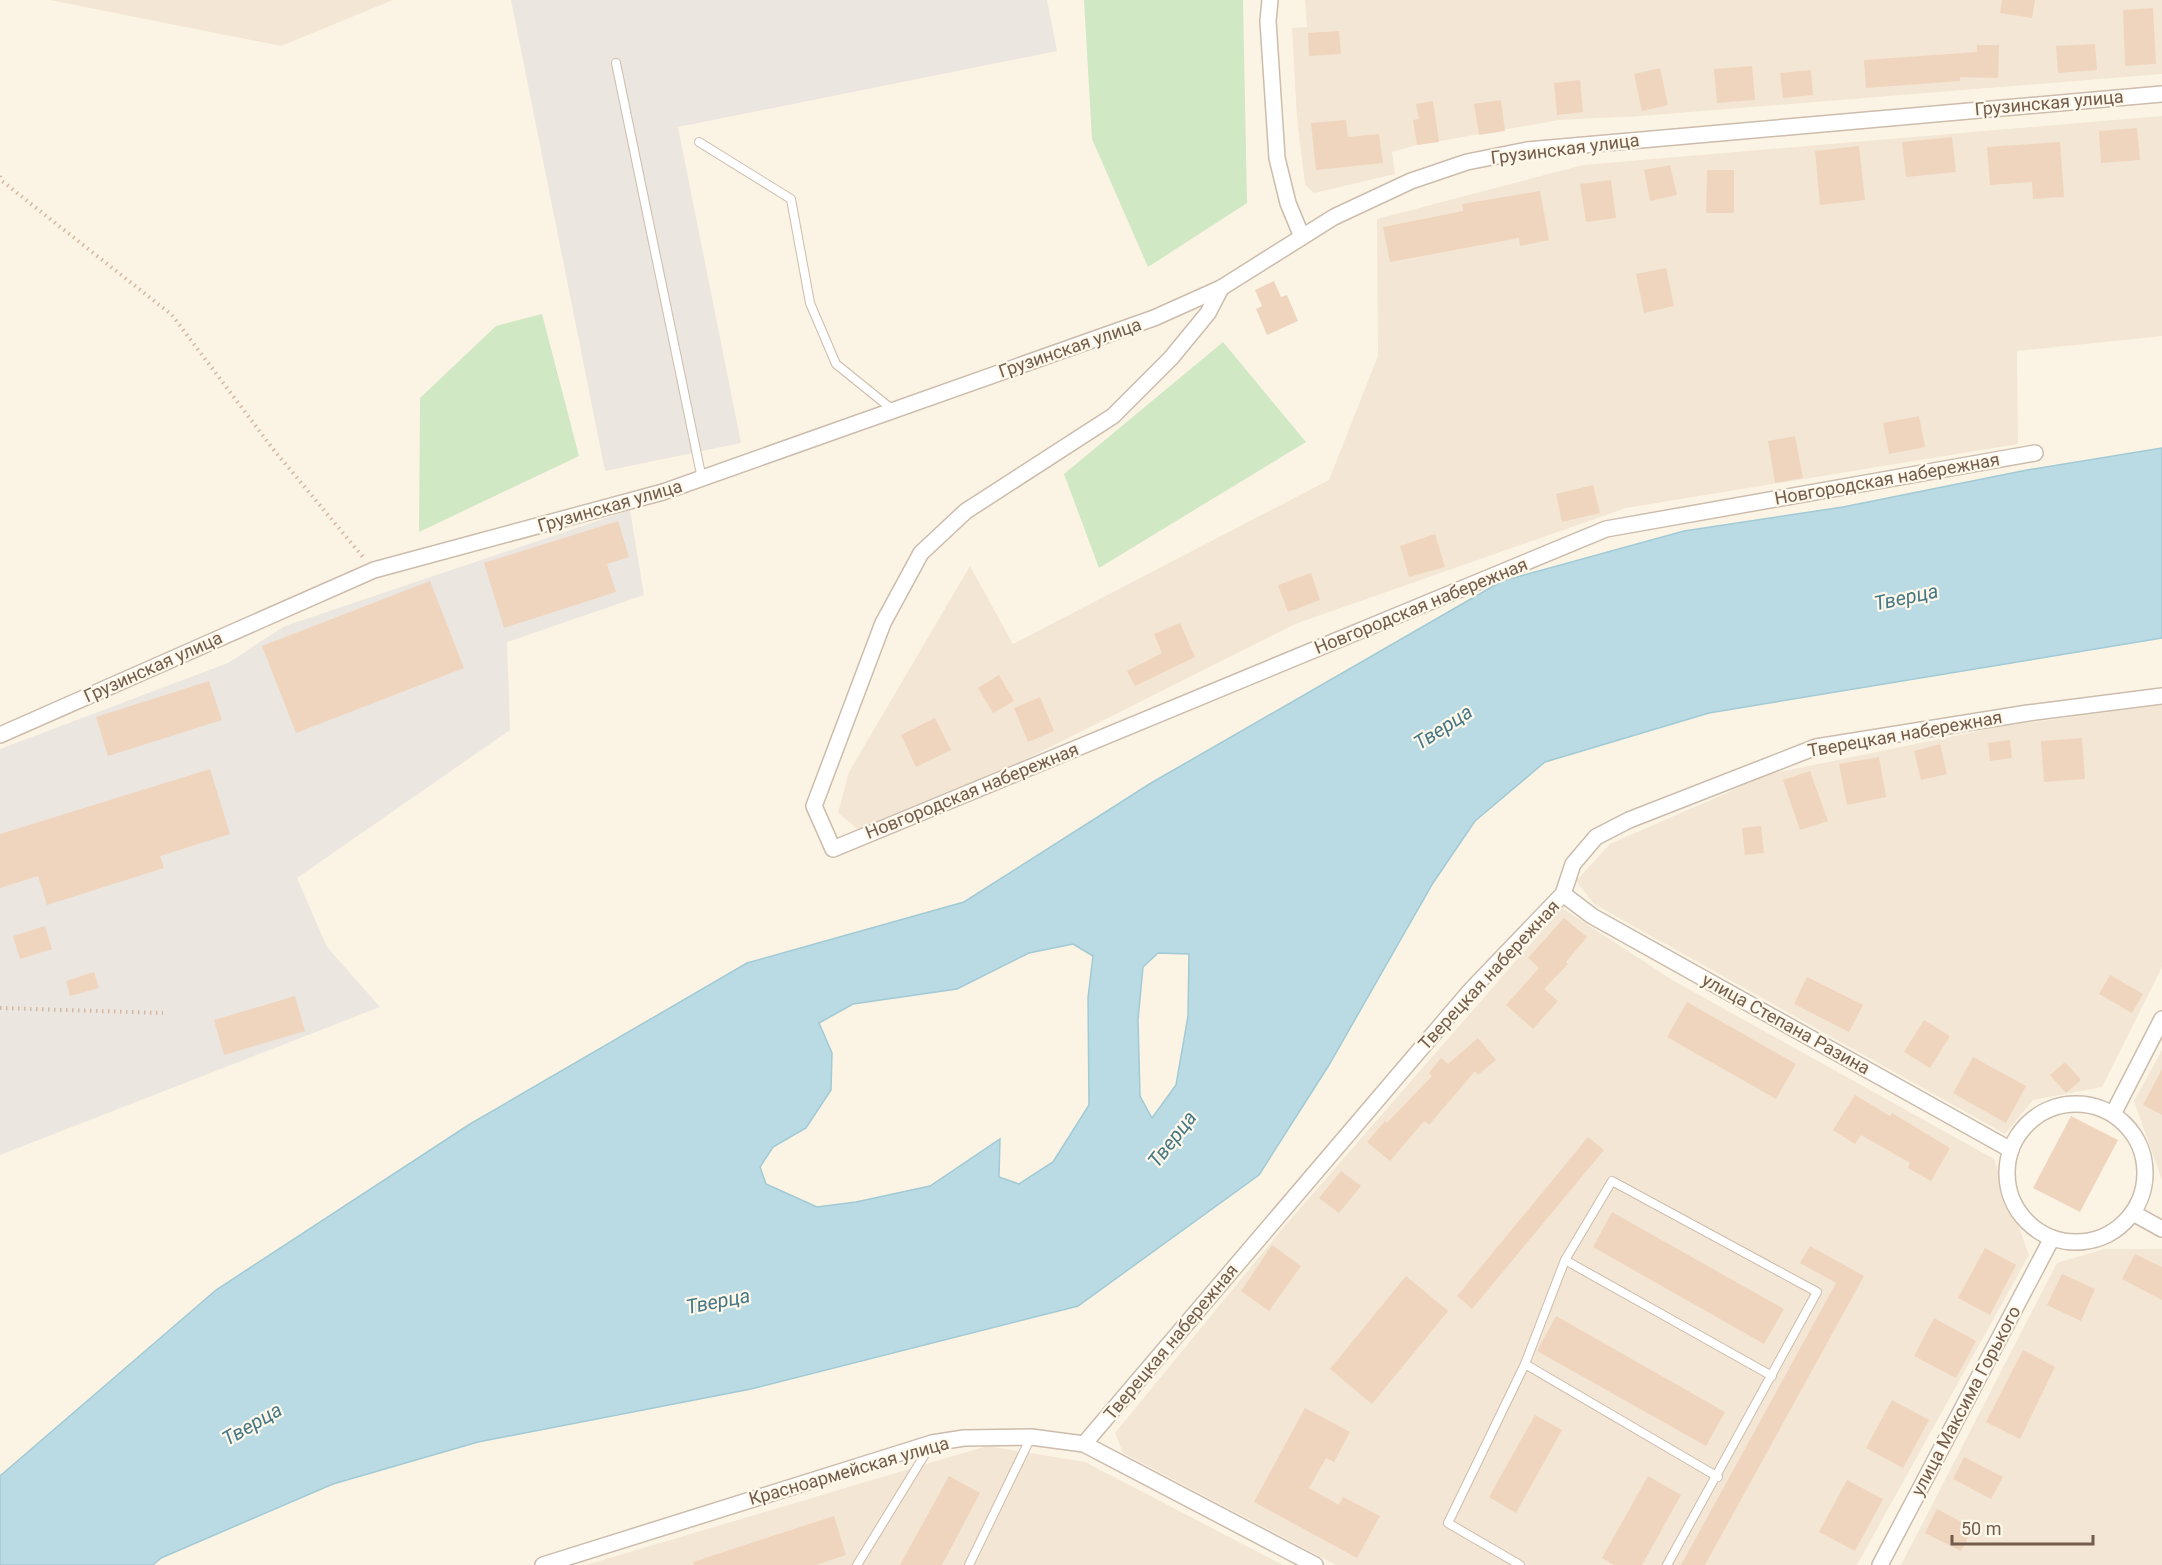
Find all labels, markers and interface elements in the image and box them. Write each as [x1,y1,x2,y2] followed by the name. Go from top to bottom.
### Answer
[1974,86,2124,119] street label: Грузинская улица
[1490,129,1640,168] street label: Грузинская улица
[996,313,1144,382] street label: Грузинская улица
[1773,448,2001,509] street label: Новгородская набережная
[535,475,685,536] street label: Грузинская улица
[1311,553,1530,658] street label: Новгородская набережная
[1872,579,1940,615] water label: Тверца
[80,627,225,707] street label: Грузинская улица
[1409,699,1477,755] water label: Тверца
[1806,706,2004,761] street label: Тверецкая набережная
[862,738,1081,843] street label: Новгородская набережная
[1414,895,1564,1054] street label: Тверецкая набережная
[1699,969,1874,1078] street label: улица Степана Разина
[1143,1106,1201,1172] water label: Тверца
[1099,1259,1242,1424] street label: Тверецкая набережная
[684,1283,752,1319] water label: Тверца
[1906,1302,2025,1499] street label: улица Максима Горького
[218,1397,286,1451] water label: Тверца
[746,1432,951,1509] street label: Красноармейская улица
[1952,1508,2093,1546] scale bar
[1961,1518,2001,1539] text: 50 m

